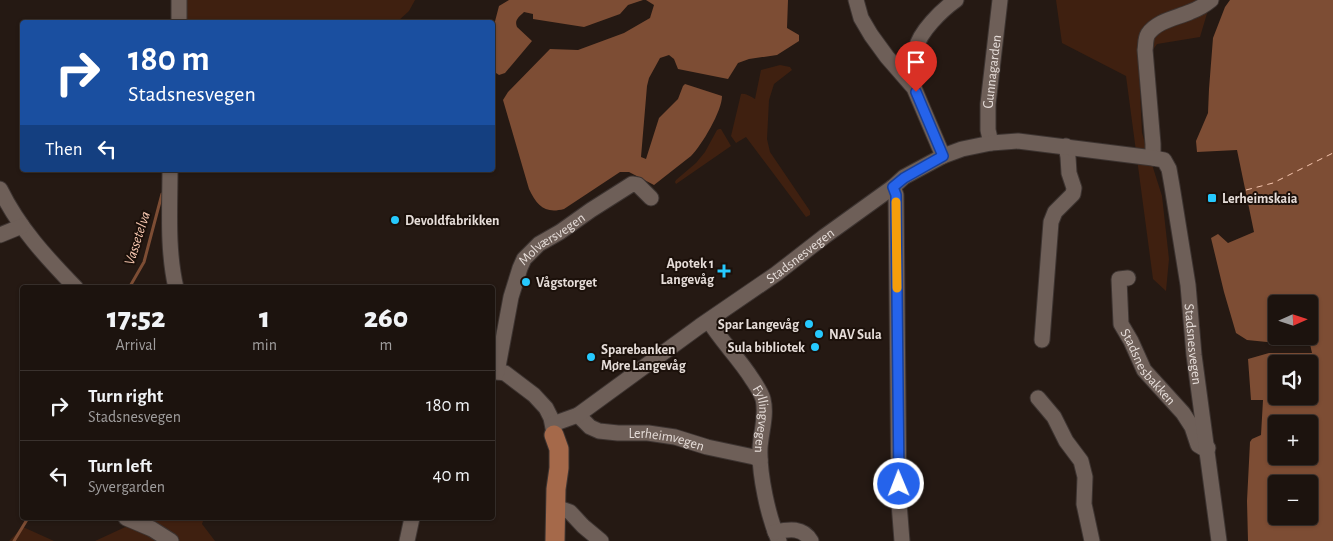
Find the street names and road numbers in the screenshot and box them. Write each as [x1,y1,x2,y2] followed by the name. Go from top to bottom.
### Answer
[982,34,1004,109] street label: Gunnagarden
[516,211,588,268] street label: Molværsvegen
[764,226,837,286] street label: Stadsnesvegen
[1182,303,1204,386] street label: Stadsnesvegen
[1117,327,1178,408] street label: Stadsnesbakken
[750,383,770,453] street label: Fyllingvegen
[628,427,706,454] street label: Lerheimvegen

